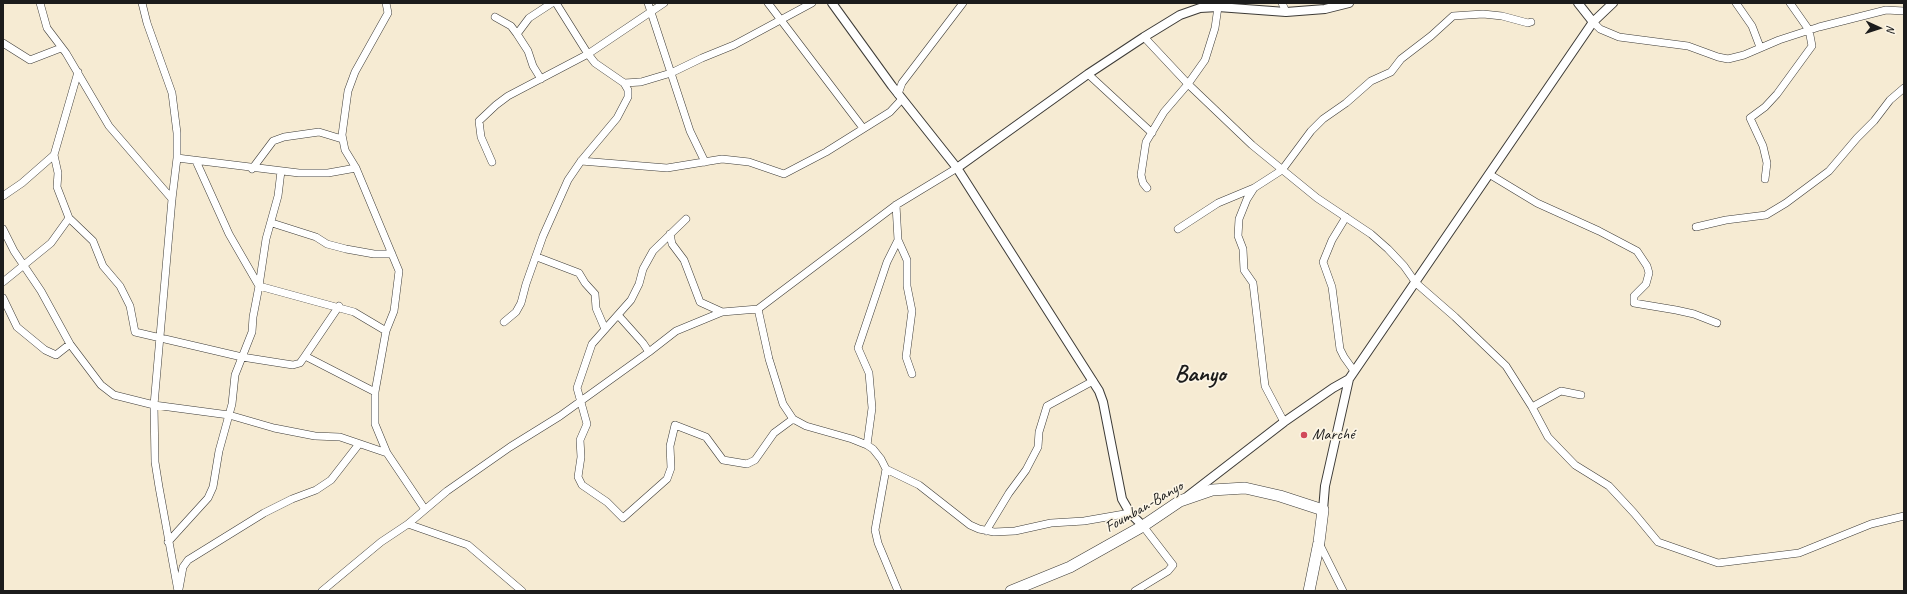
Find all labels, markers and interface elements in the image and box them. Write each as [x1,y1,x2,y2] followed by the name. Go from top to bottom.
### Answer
[1859,8,1899,48] north arrow
[1884,25,1898,32] text: N
[1174,361,1226,389] district label: Banyo
[1312,425,1354,445] place label: Marché
[1299,430,1309,440] marker: Marché
[1102,477,1186,537] street label: Foumban-Banyo

